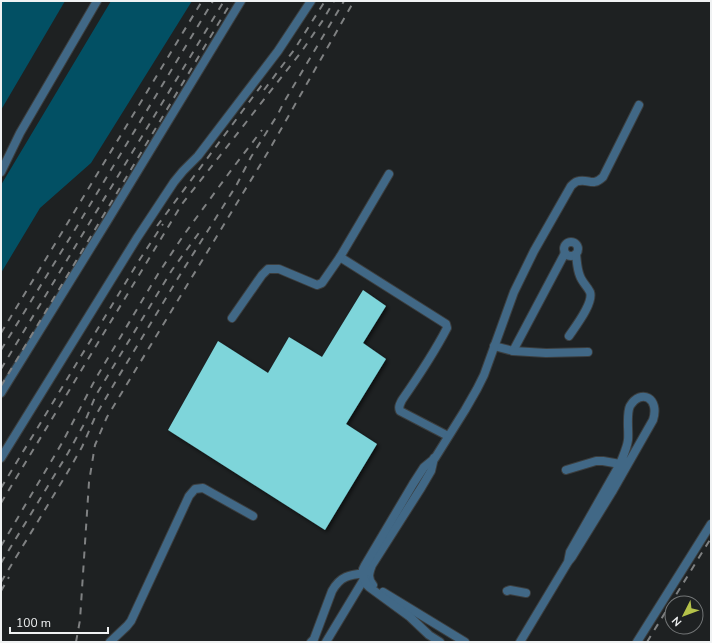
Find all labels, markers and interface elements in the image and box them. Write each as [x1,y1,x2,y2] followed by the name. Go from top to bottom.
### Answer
[664,595,704,635] north arrow
[10,609,108,635] scale bar
[669,613,685,629] text: N
[16,615,51,631] text: 100 m

